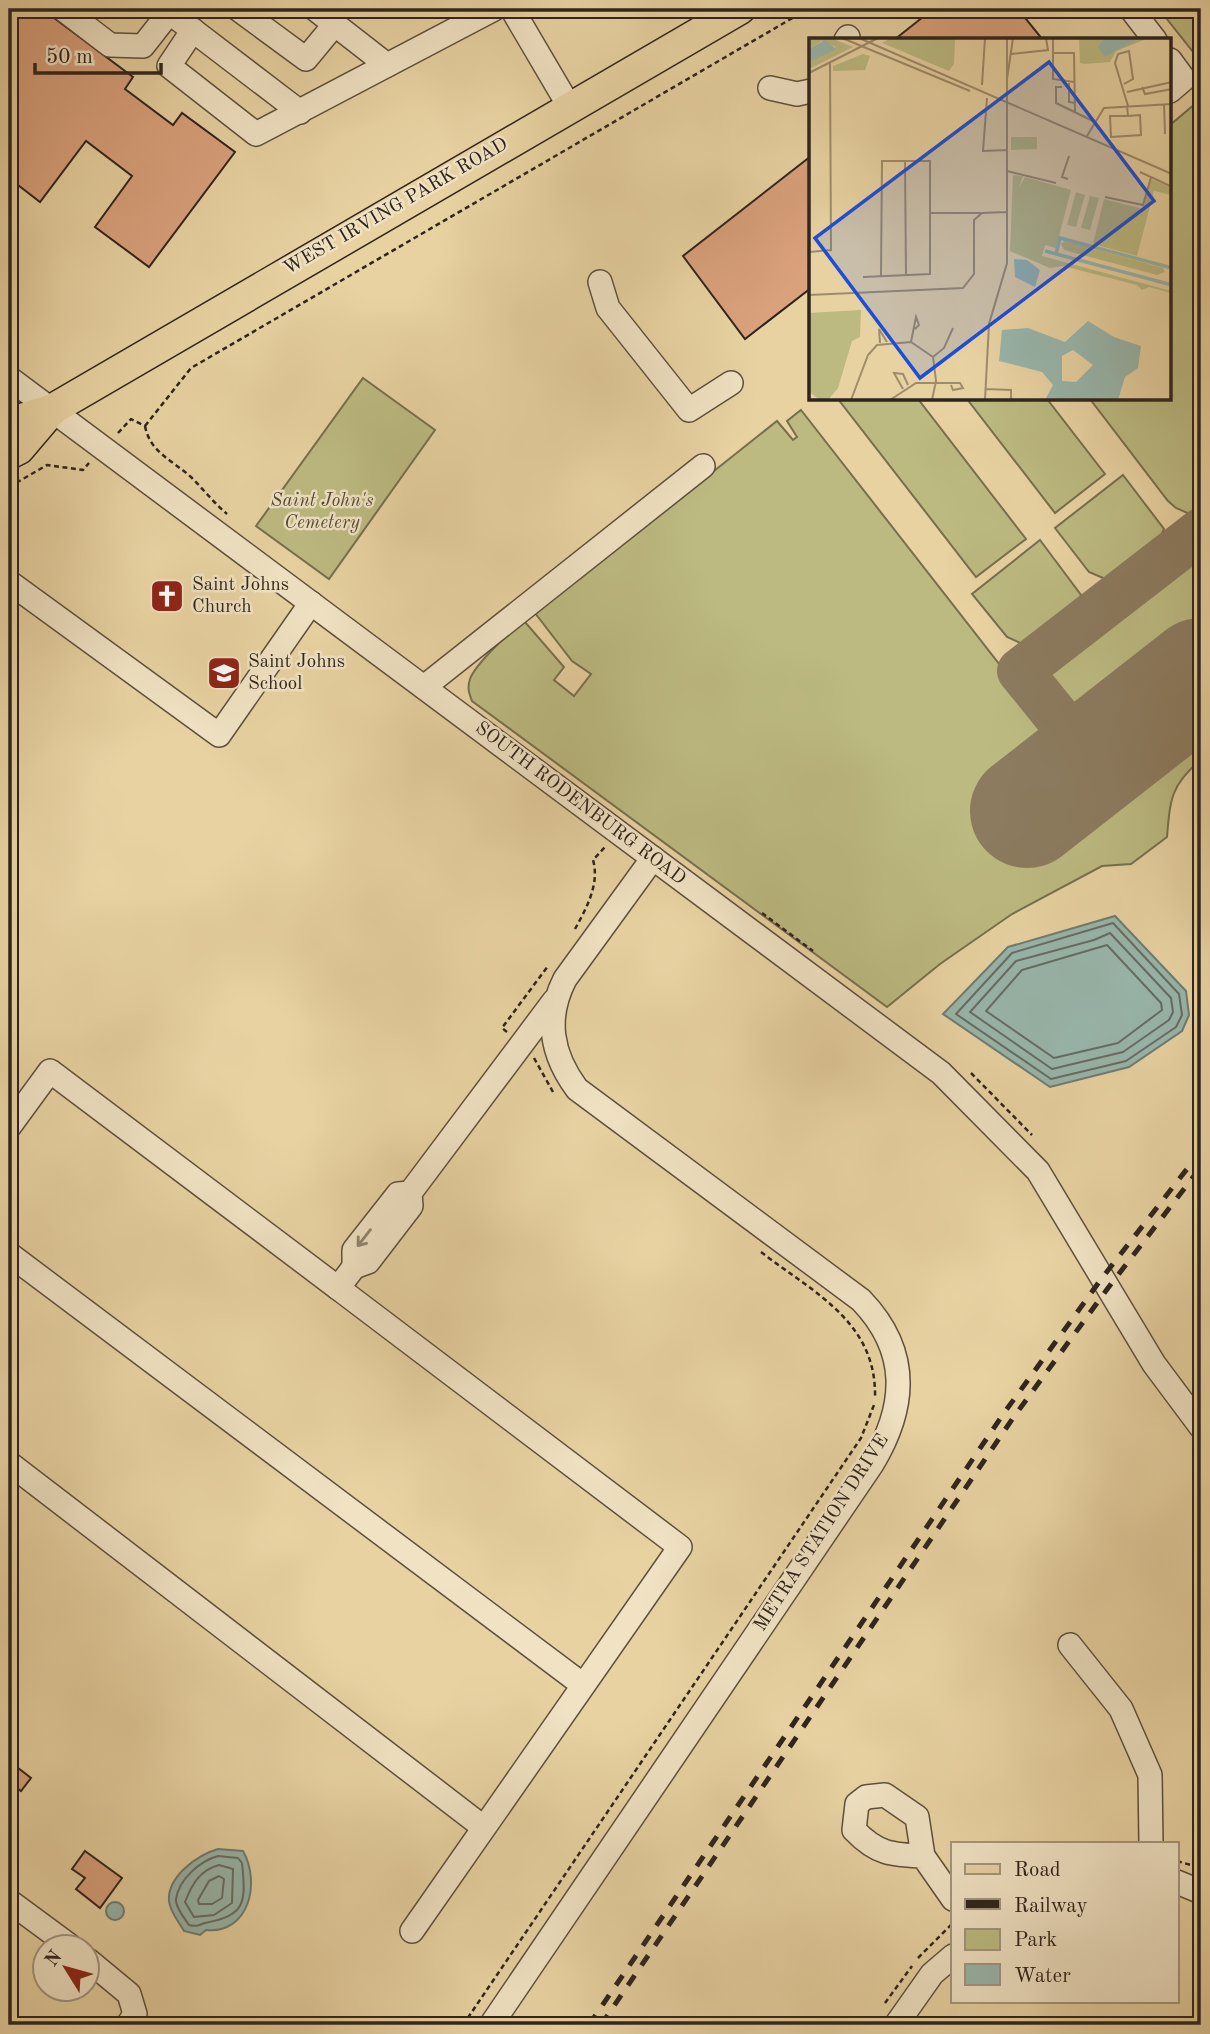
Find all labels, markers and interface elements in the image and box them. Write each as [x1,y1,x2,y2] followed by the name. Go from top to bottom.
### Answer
[35,32,161,76] scale bar
[809,38,1172,401] inset map
[46,47,93,68] text: 50 m
[281,135,511,279] street label: WEST IRVING PARK ROAD
[271,492,373,533] park label: Saint John's Cemetery
[192,576,289,617] place label: Saint Johns Church
[148,577,186,615] church icon: Saint Johns Church
[248,653,345,694] place label: Saint Johns School
[205,654,243,692] school or university icon: Saint Johns School
[471,719,689,889] street label: SOUTH RODENBURG ROAD
[356,1228,371,1246] one-way arrow
[751,1431,893,1635] street label: METRA STATION DRIVE
[951,1842,1178,2002] legend
[1014,1860,1061,1881] text: Road
[1014,1896,1088,1917] text: Railway
[1014,1930,1057,1951] text: Park
[32,1932,102,2002] north arrow
[42,1947,67,1971] text: N
[1014,1966,1071,1987] text: Water

